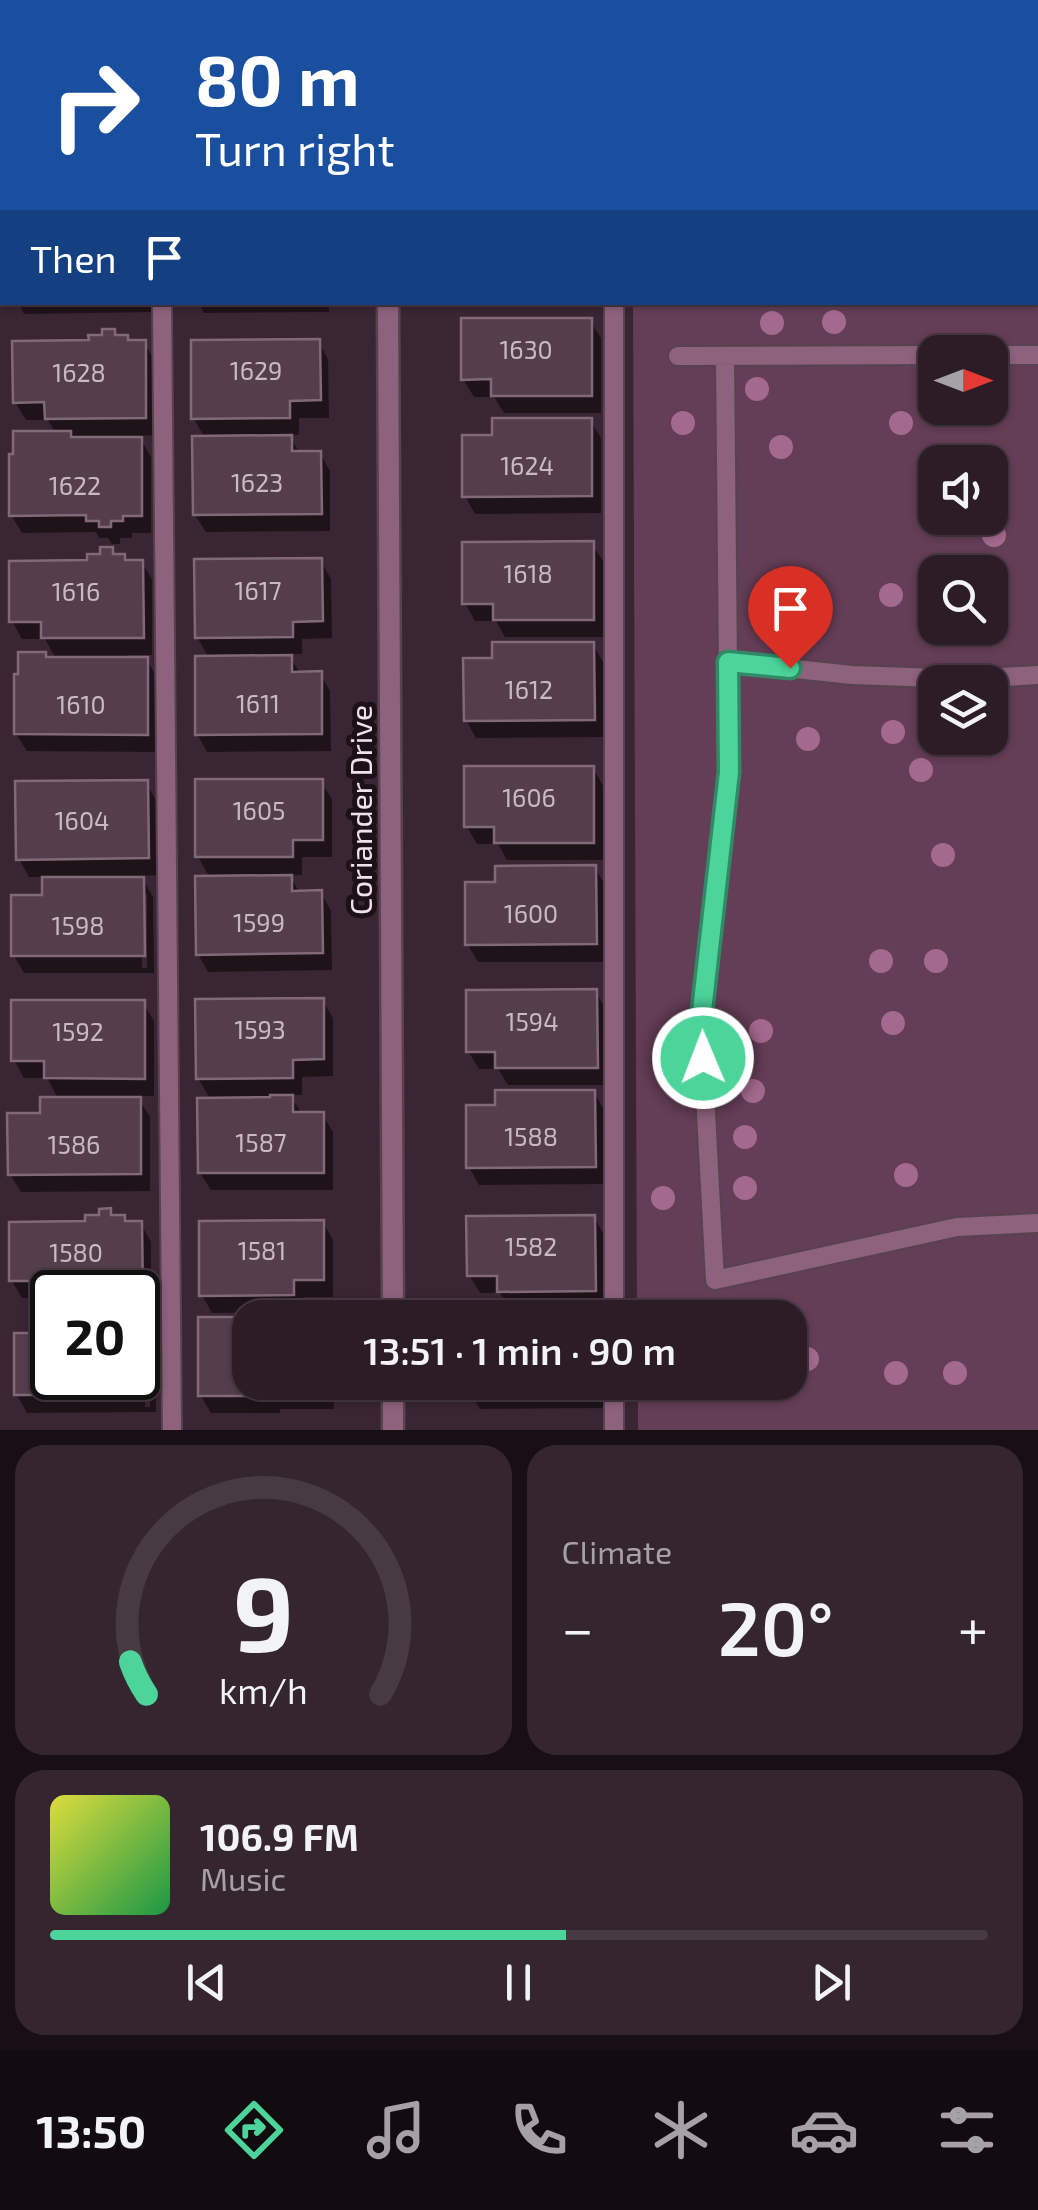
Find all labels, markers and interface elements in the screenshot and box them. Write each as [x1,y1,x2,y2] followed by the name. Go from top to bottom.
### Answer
[195,36,360,120] text: 80 m
[30,40,160,170] icon: right
[195,121,395,175] text: Turn right
[137,230,192,285] icon: arrive
[30,235,117,281] text: Then
[499,334,553,364] house number: 1630
[918,335,1008,425] north arrow
[918,335,1008,755] map controls
[230,355,282,385] house number: 1629
[52,357,106,387] house number: 1628
[918,445,1008,535] button: sound
[500,450,554,480] house number: 1624
[231,467,283,497] house number: 1623
[49,470,101,500] house number: 1622
[918,555,1008,645] button: search
[503,558,553,588] house number: 1618
[748,566,833,669] pin
[234,575,282,605] house number: 1617
[52,576,100,606] house number: 1616
[763,581,818,636] icon: arrive
[918,665,1008,755] button: layers
[505,674,553,704] house number: 1612
[236,688,280,718] house number: 1611
[56,689,106,719] house number: 1610
[342,705,378,915] street label: Coriander Drive
[502,782,556,812] house number: 1606
[233,795,285,825] house number: 1605
[55,805,109,835] house number: 1604
[504,898,558,928] house number: 1600
[233,907,285,937] house number: 1599
[52,910,104,940] house number: 1598
[505,1006,559,1036] house number: 1594
[651,1006,755,1110] position arrow
[234,1014,286,1044] house number: 1593
[52,1016,104,1046] house number: 1592
[504,1121,558,1151] house number: 1588
[235,1127,287,1157] house number: 1587
[48,1129,100,1159] house number: 1586
[505,1231,557,1261] house number: 1582
[238,1235,286,1265] house number: 1581
[49,1237,103,1267] house number: 1580
[30,1270,160,1400] speed limit sign: 20
[363,1327,676,1373] text: 13:51 · 1 min · 90 m
[562,1532,672,1570] text: Climate
[233,1548,294,1673] text: 9
[718,1581,834,1671] text: 20°
[562,1594,594,1660] text: −
[958,1594,988,1660] text: +
[219,1668,308,1711] text: km/h
[200,1813,359,1859] text: 106.9 FM
[200,1859,286,1897] text: Music
[179,1955,234,2010] icon: previous
[491,1955,546,2010] icon: pause
[804,1955,859,2010] icon: next
[219,2095,289,2165] icon: directions
[361,2095,431,2165] icon: music
[504,2095,574,2165] icon: phone
[646,2095,716,2165] icon: climate
[789,2095,859,2165] icon: car
[932,2095,1002,2165] icon: filters
[36,2103,146,2157] text: 13:50

